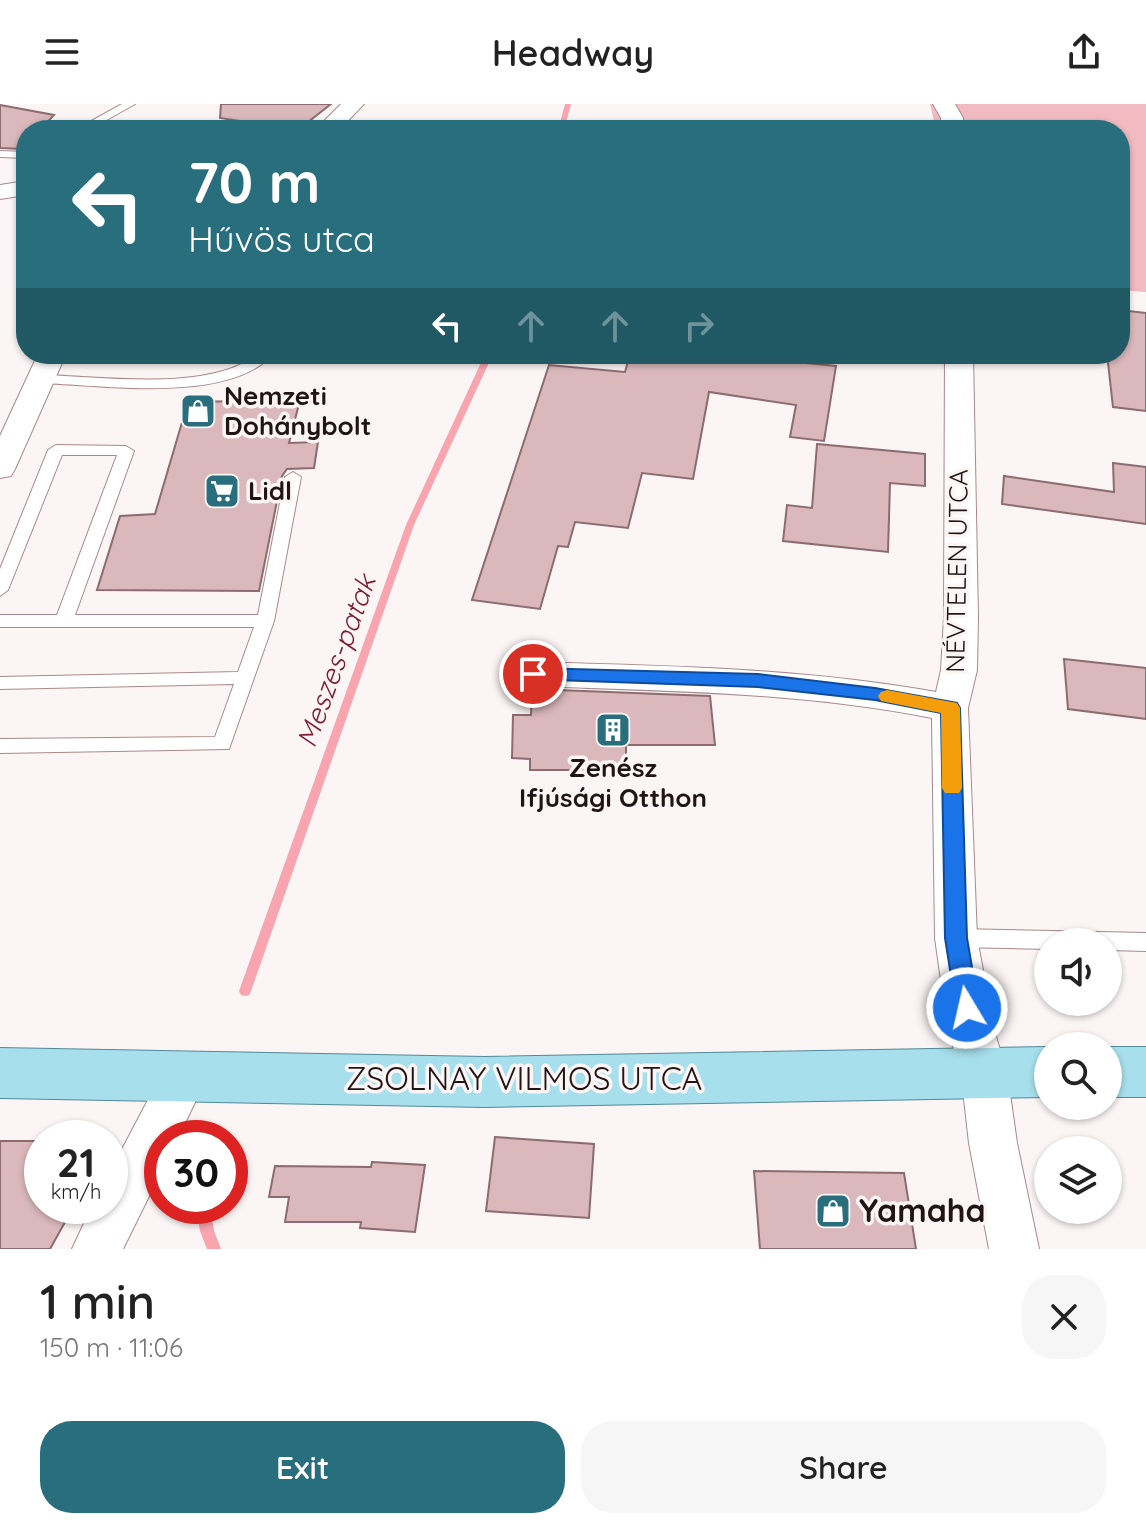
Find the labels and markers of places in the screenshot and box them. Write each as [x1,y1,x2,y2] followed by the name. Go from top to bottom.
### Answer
[224,379,371,442] place label: Nemzeti Dohánybolt
[179,392,217,430] shop icon: Nemzeti Dohánybolt
[203,472,241,510] supermarket icon: Lidl
[248,474,292,507] place label: Lidl
[499,640,567,708] pin
[594,711,632,749] building icon: Zenész Ifjúsági Otthon
[519,751,707,814] place label: Zenész Ifjúsági Otthon
[859,1190,986,1230] place label: Yamaha
[814,1192,852,1230] shop icon: Yamaha

